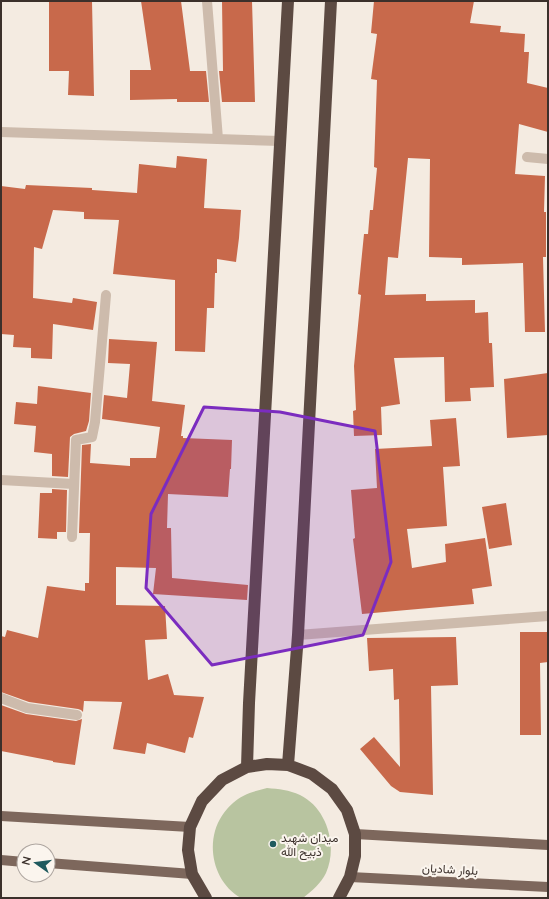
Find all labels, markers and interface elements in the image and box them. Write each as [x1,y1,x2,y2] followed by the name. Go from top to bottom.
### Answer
[281,830,338,861] place label: میدان شهید ذبیح الله
[268,839,278,849] marker: میدان شهید ذبیح الله
[16,843,56,883] north arrow
[18,855,33,866] text: N
[422,860,478,879] street label: بلوار شادیان

